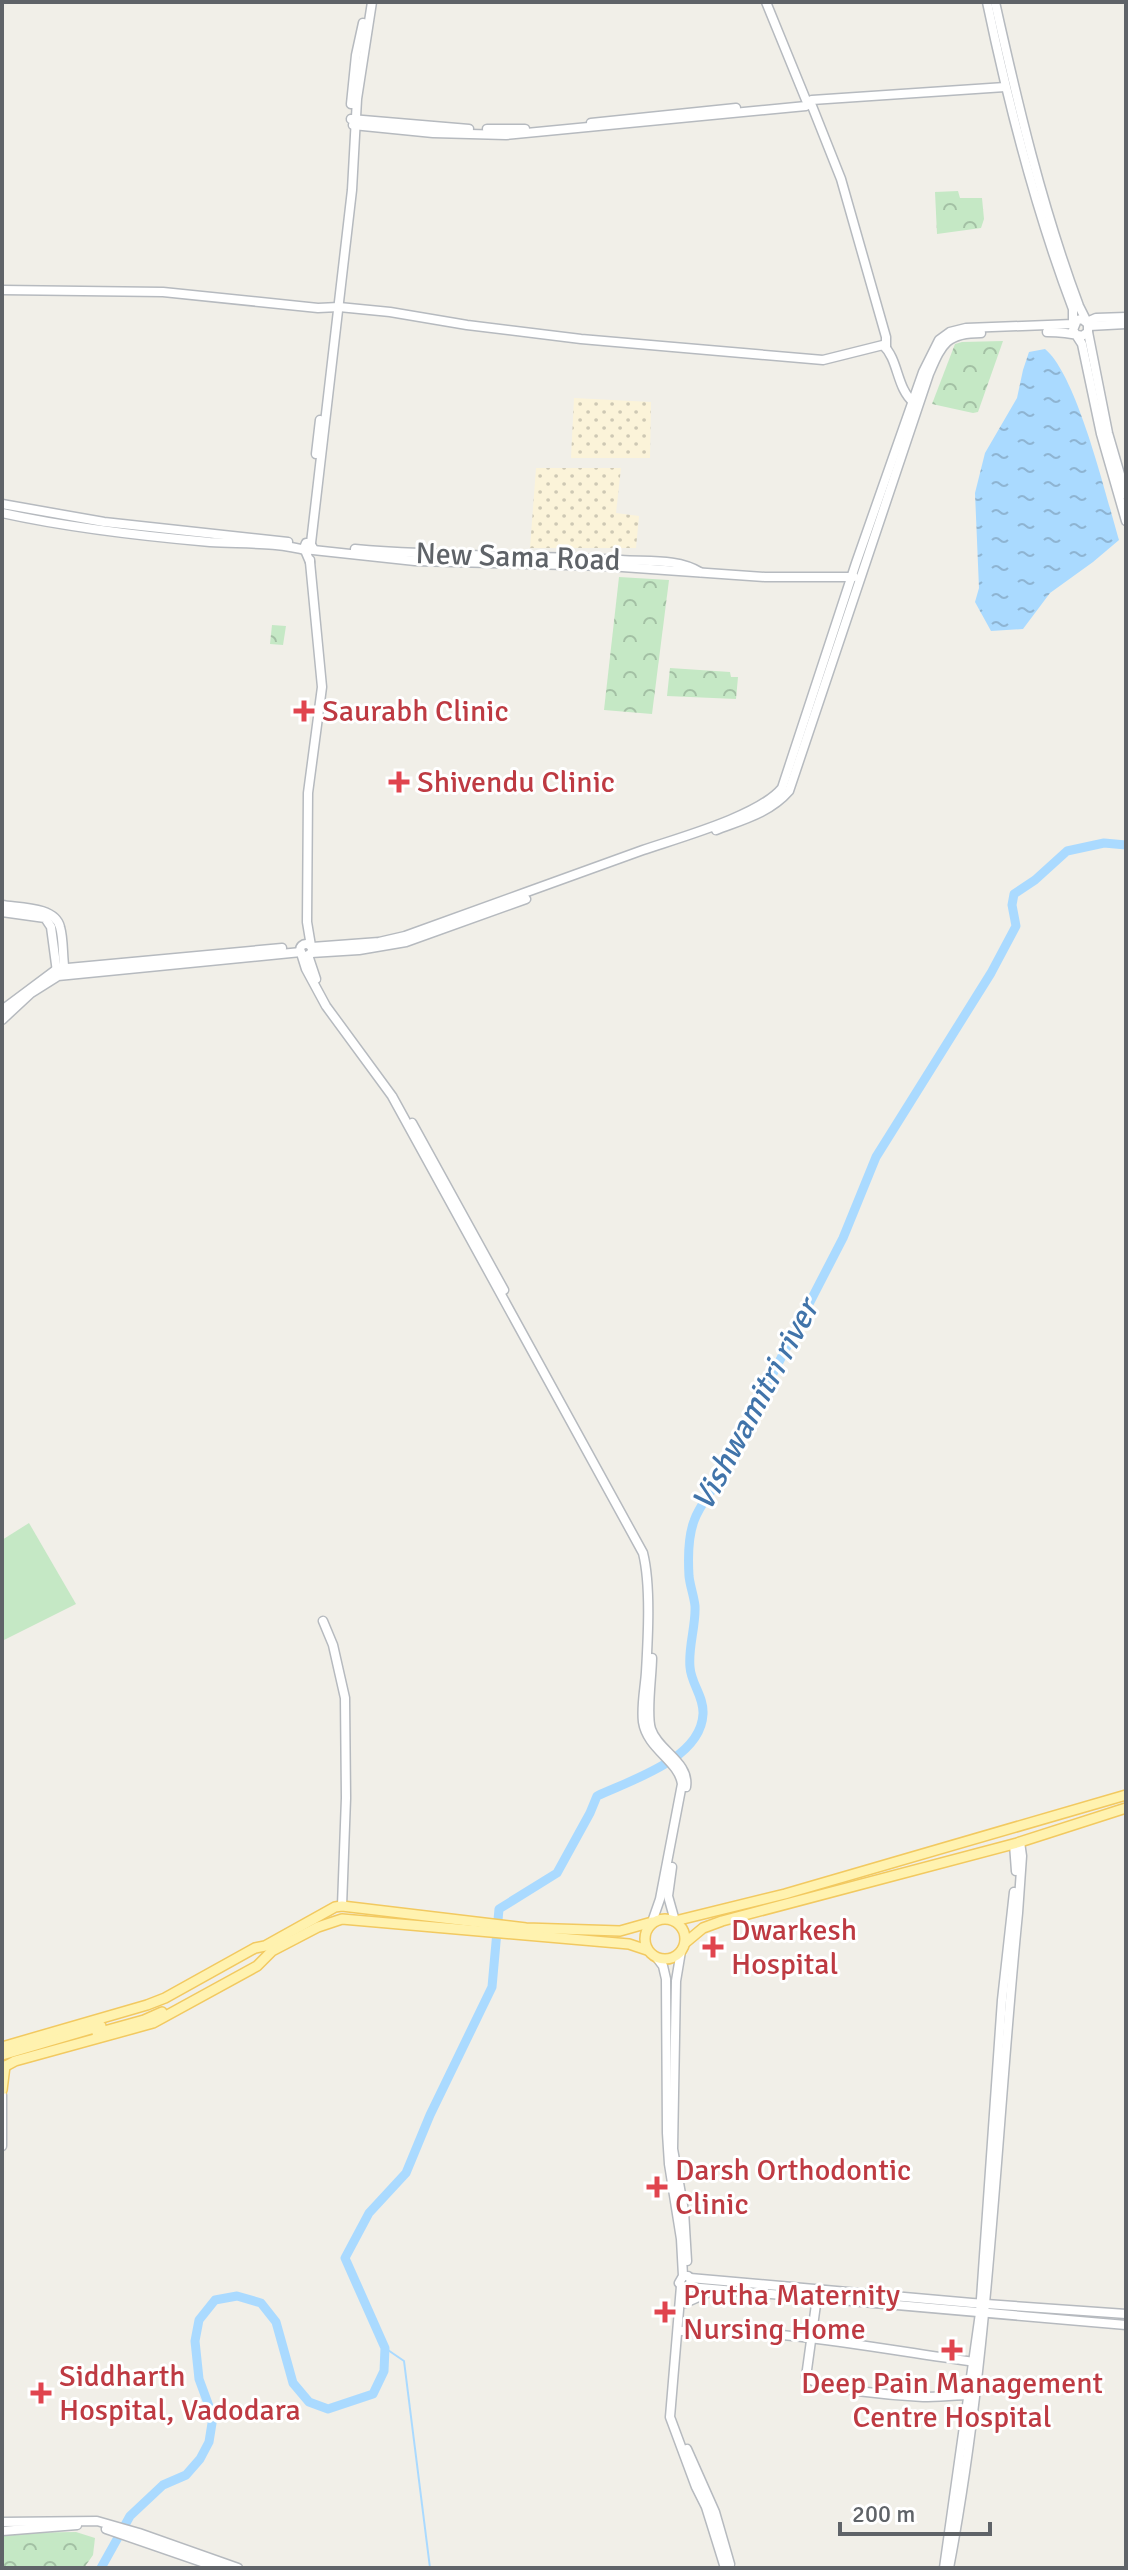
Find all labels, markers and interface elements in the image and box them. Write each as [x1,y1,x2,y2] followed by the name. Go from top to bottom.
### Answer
[415,535,621,579] street label: New Sama Road
[322,693,509,730] place label: Saurabh Clinic
[293,700,315,722] marker: Saurabh Clinic
[417,764,615,801] place label: Shivendu Clinic
[388,771,410,793] marker: Shivendu Clinic
[683,1289,829,1517] water label: Vishwamitri river
[731,1912,857,1983] place label: Dwarkesh Hospital
[702,1936,724,1958] marker: Dwarkesh Hospital
[675,2152,911,2223] place label: Darsh Orthodontic Clinic
[646,2176,668,2198] marker: Darsh Orthodontic Clinic
[683,2277,900,2348] place label: Prutha Maternity Nursing Home
[654,2301,676,2323] marker: Prutha Maternity Nursing Home
[941,2339,963,2361] marker: Deep Pain Management Centre Hospital
[59,2358,301,2429] place label: Siddharth Hospital, Vadodara
[801,2365,1103,2436] place label: Deep Pain Management Centre Hospital
[30,2382,52,2404] marker: Siddharth Hospital, Vadodara
[840,2486,990,2536] scale bar
[852,2499,915,2529] text: 200 m

